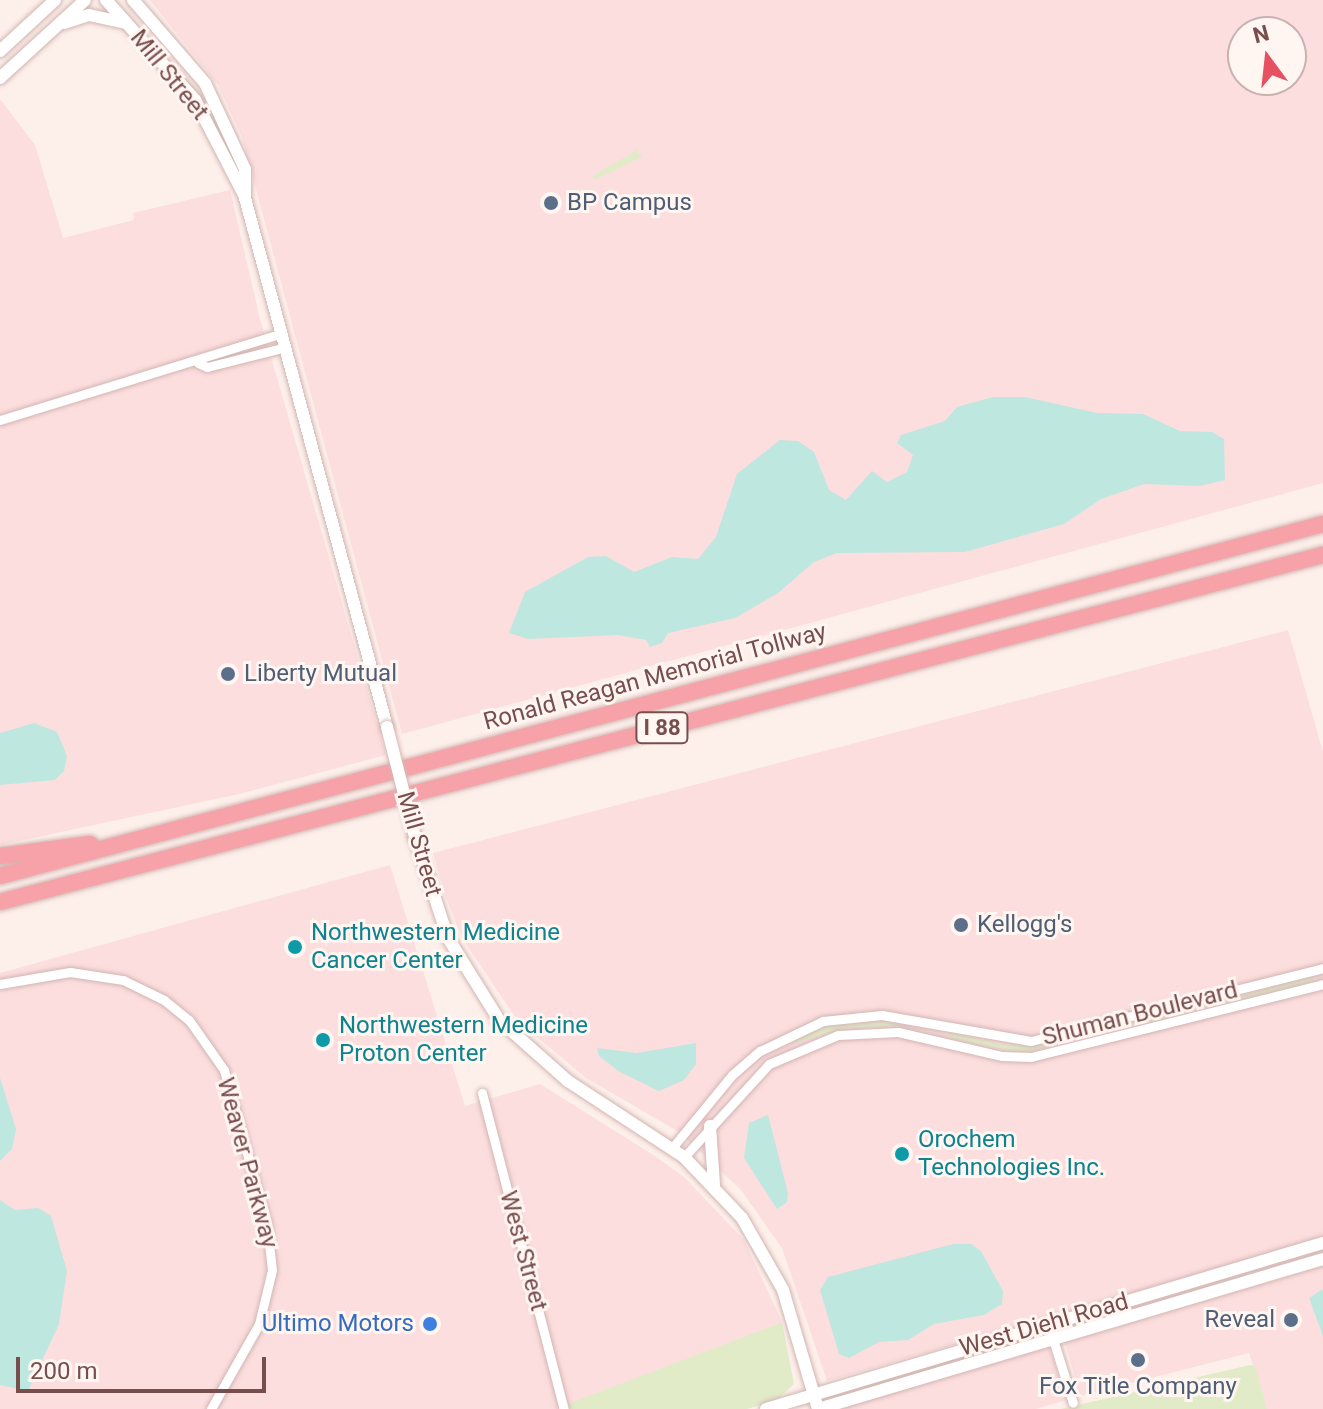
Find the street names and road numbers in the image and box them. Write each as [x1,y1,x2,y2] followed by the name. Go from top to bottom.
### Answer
[124,24,214,126] street label: Mill Street
[480,617,830,737] street label: Ronald Reagan Memorial Tollway
[634,710,690,746] road number: I 88
[390,788,448,900] street label: Mill Street
[1039,976,1241,1052] street label: Shuman Boulevard
[210,1075,284,1251] street label: Weaver Parkway
[493,1188,553,1314] street label: West Street
[956,1287,1132,1363] street label: West Diehl Road

